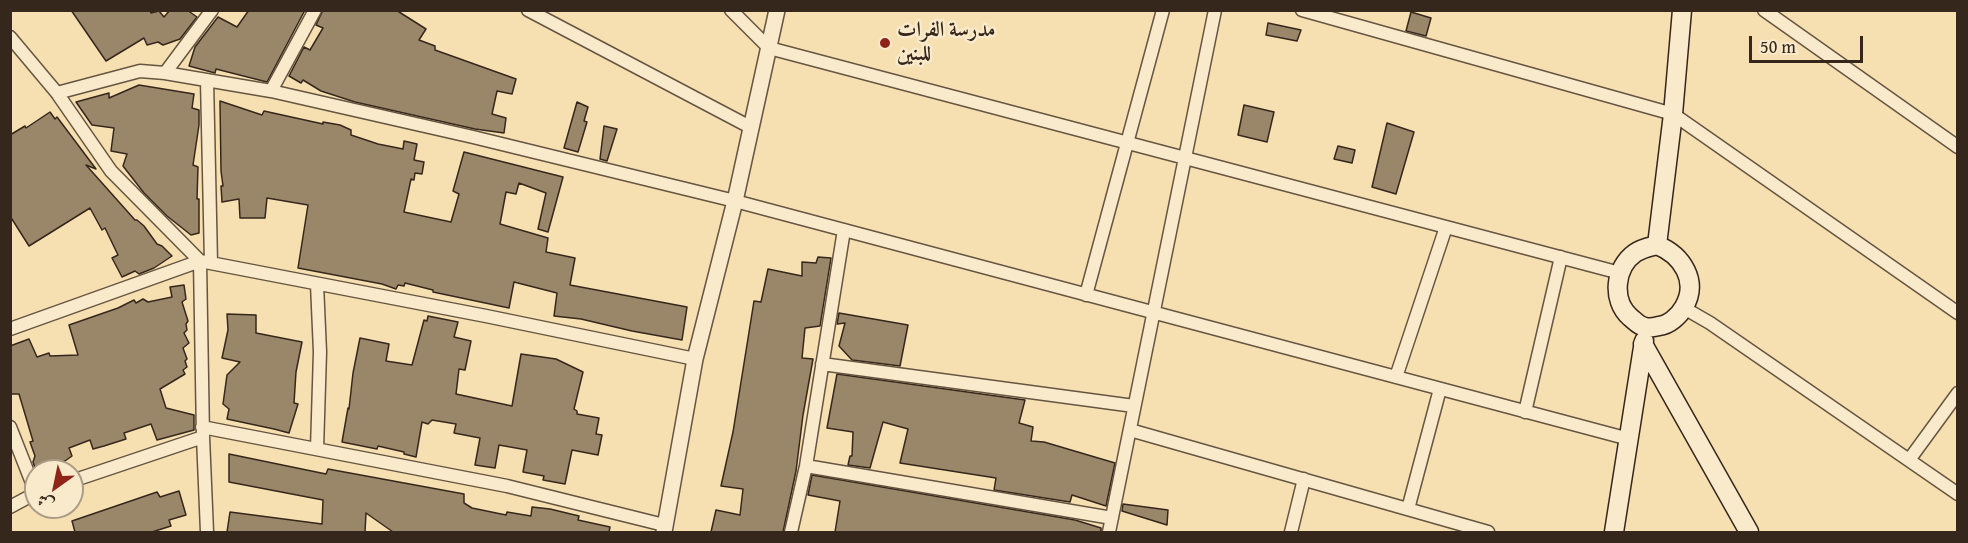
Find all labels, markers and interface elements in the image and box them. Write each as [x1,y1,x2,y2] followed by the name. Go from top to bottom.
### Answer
[897,18,995,68] place label: مدرسة الفرات للبنين
[1752,24,1866,62] scale bar
[1760,33,1796,60] text: 50 m
[878,36,892,50] marker: مدرسة الفرات للبنين
[24,459,84,519] north arrow
[32,488,58,517] text: ش

